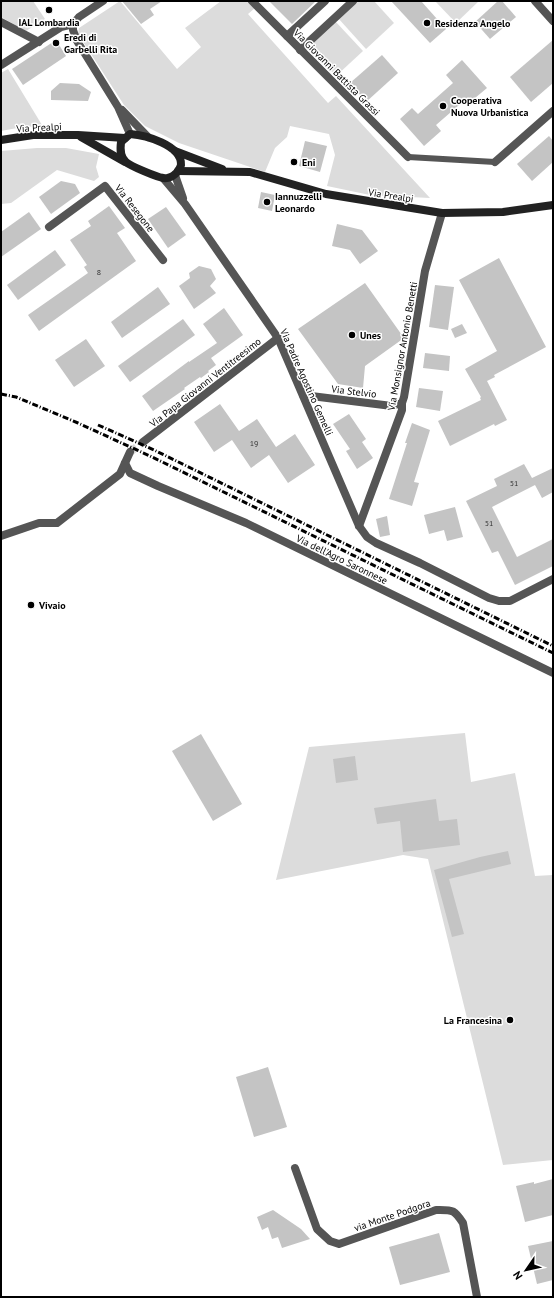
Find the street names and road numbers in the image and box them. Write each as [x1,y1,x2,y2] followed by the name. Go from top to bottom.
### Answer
[290,26,383,118] street label: Via Giovanni Battista Grassi
[15,120,62,135] street label: Via Prealpi
[111,181,157,235] street label: Via Resegone
[366,185,415,205] street label: Via Prealpi
[385,281,420,413] street label: Via Monsignor Antonio Benetti
[277,326,336,438] street label: Via Padre Agostino Gemelli
[146,335,264,431] street label: Via Papa Giovanni Ventitreesimo
[330,382,377,401] street label: Via Stelvio
[293,531,390,587] street label: Via dell'Agro Saronnese
[352,1196,432,1235] street label: via Monte Podgora

